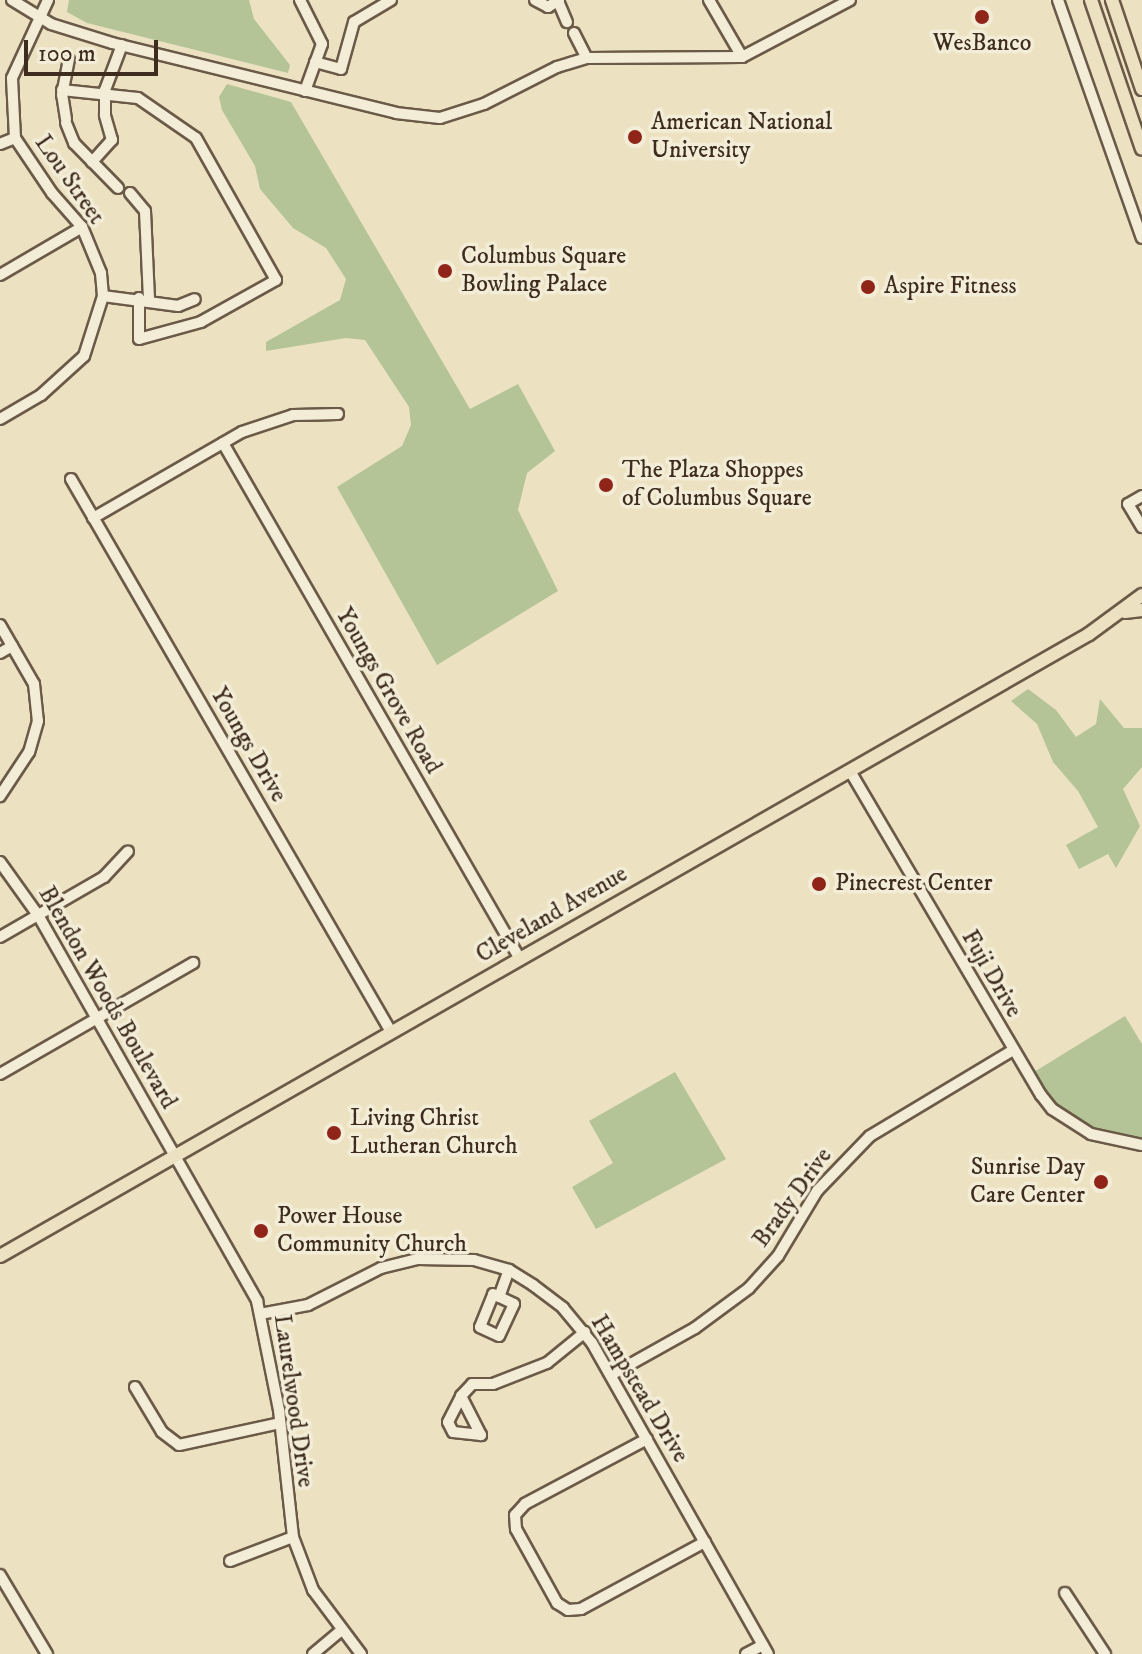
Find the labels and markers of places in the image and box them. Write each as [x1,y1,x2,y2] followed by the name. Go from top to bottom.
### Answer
[973,8,991,26] marker: WesBanco
[933,30,1031,58] place label: WesBanco
[651,109,832,165] place label: American National University
[626,128,644,146] marker: American National University
[461,243,626,299] place label: Columbus Square Bowling Palace
[436,262,454,280] marker: Columbus Square Bowling Palace
[884,273,1016,301] place label: Aspire Fitness
[859,278,877,296] marker: Aspire Fitness
[622,457,812,513] place label: The Plaza Shoppes of Columbus Square
[597,476,615,494] marker: The Plaza Shoppes of Columbus Square
[835,870,992,898] place label: Pinecrest Center
[810,875,828,893] marker: Pinecrest Center
[350,1105,518,1161] place label: Living Christ Lutheran Church
[325,1124,343,1142] marker: Living Christ Lutheran Church
[970,1154,1085,1210] place label: Sunrise Day Care Center
[1092,1173,1110,1191] marker: Sunrise Day Care Center
[277,1203,467,1259] place label: Power House Community Church
[252,1222,270,1240] marker: Power House Community Church

